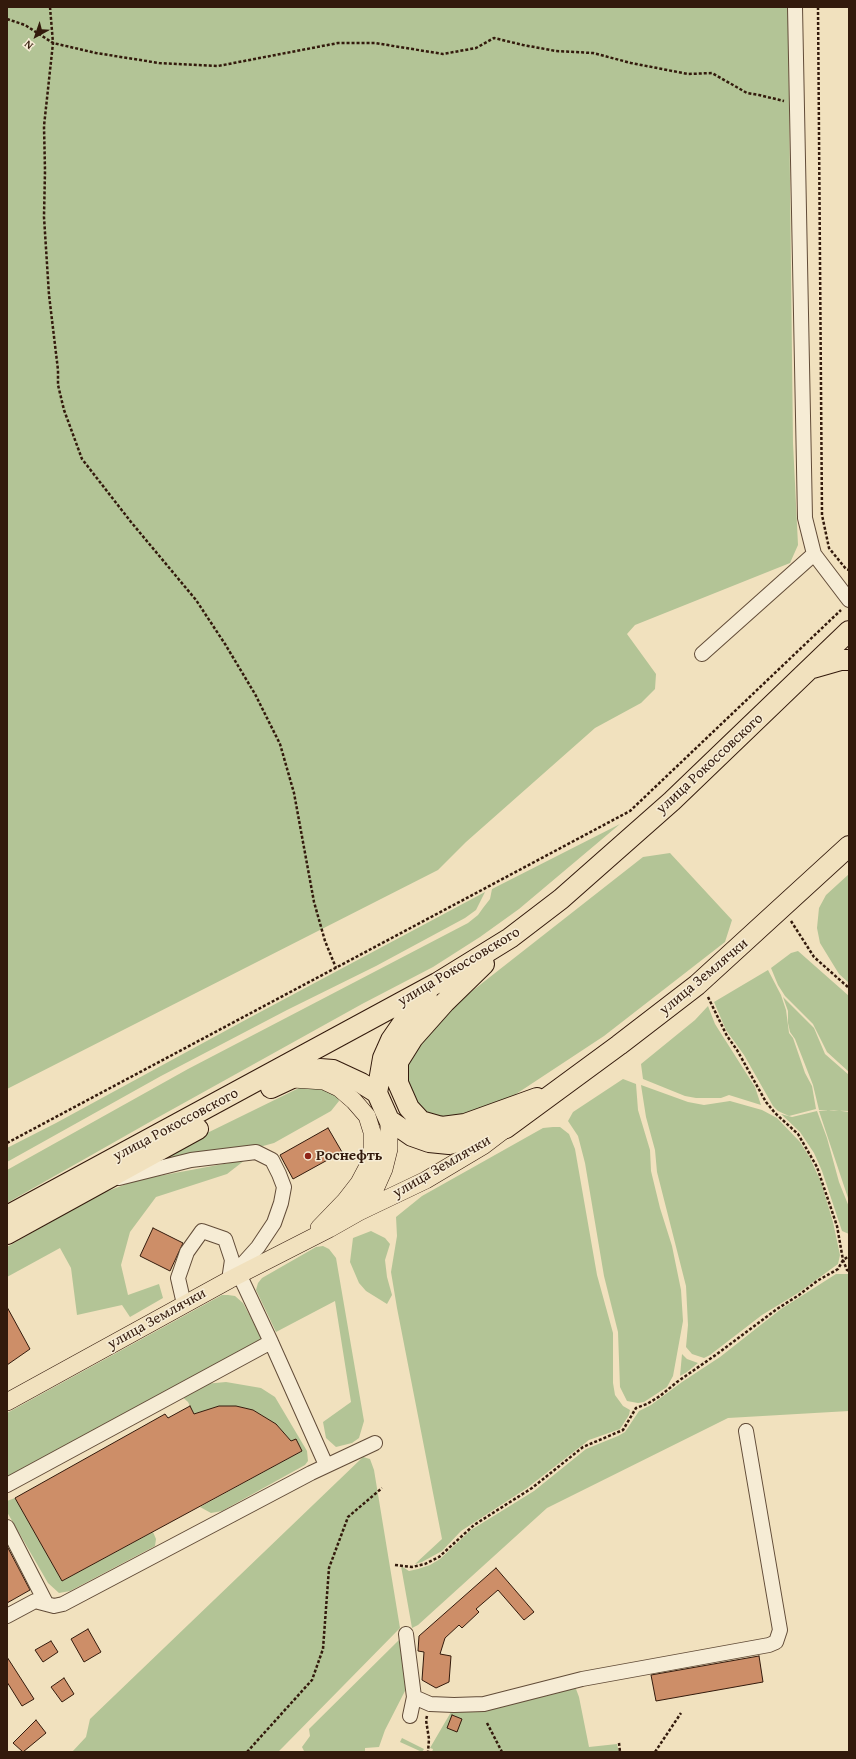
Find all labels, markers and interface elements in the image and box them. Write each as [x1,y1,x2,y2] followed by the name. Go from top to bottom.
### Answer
[16,16,56,56] north arrow
[20,37,36,54] text: N
[653,710,767,818] street label: улица Рокоссовского
[395,923,523,1011] street label: улица Рокоссовского
[656,935,752,1019] street label: улица Землячки
[110,1084,242,1166] street label: улица Рокоссовского
[390,1132,494,1202] street label: улица Землячки
[316,1147,382,1165] place label: Роснефть
[303,1151,313,1161] marker: Роснефть
[105,1284,209,1354] street label: улица Землячки

